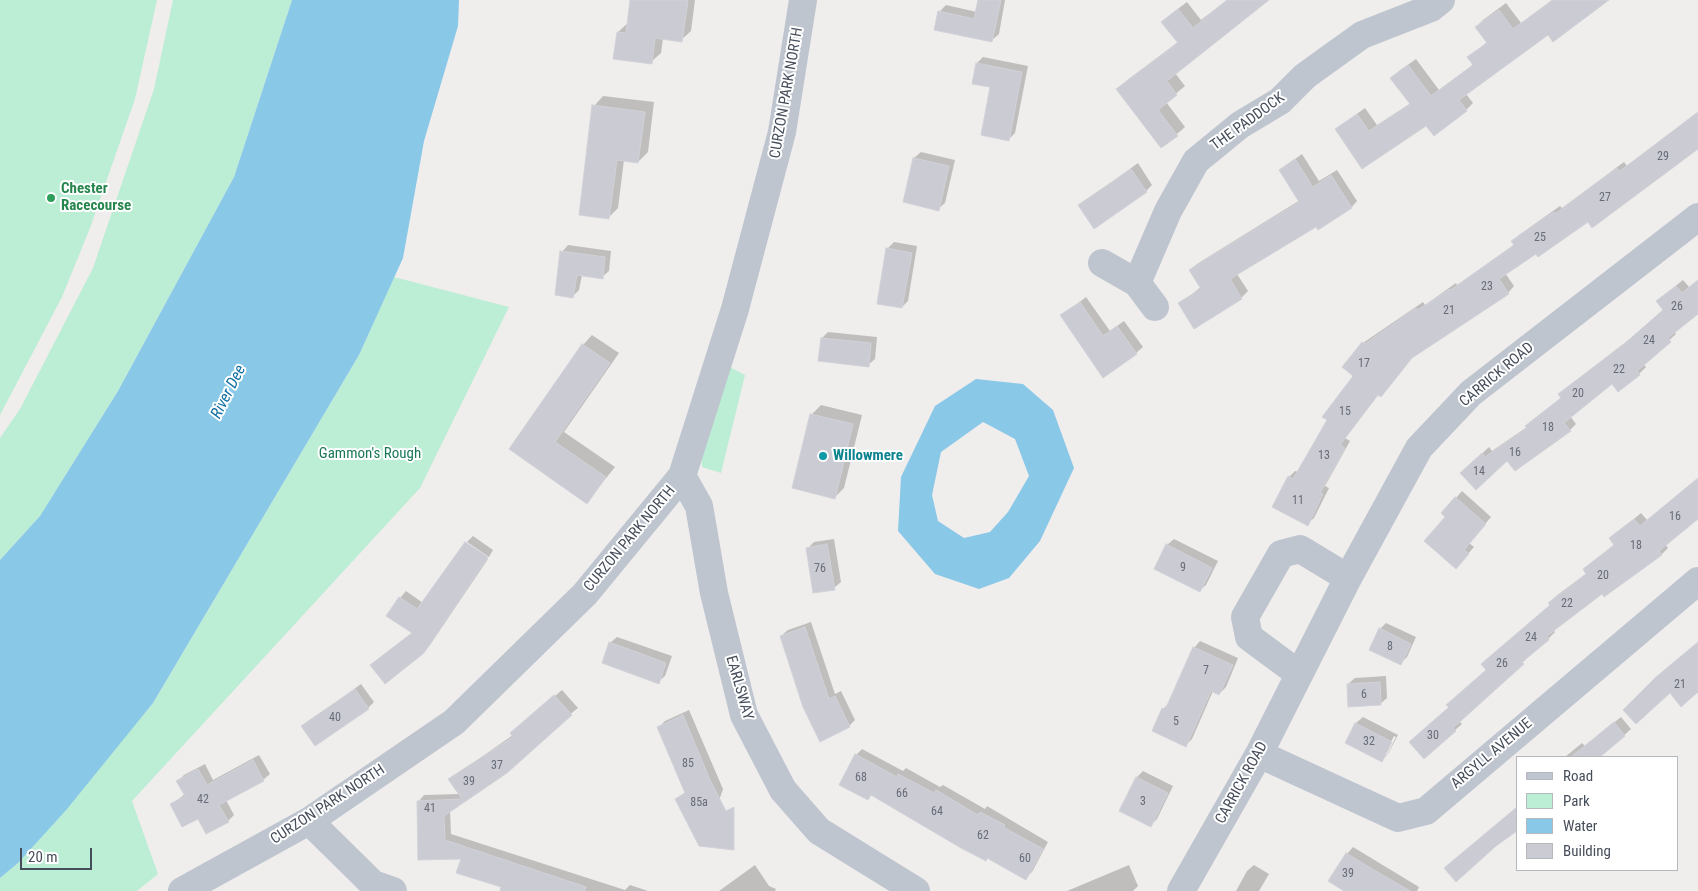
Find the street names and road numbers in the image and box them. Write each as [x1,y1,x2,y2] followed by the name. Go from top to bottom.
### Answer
[767,26,807,160] street label: CURZON PARK NORTH
[1208,89,1288,155] street label: THE PADDOCK
[1456,339,1538,411] street label: CARRICK ROAD
[580,482,680,596] street label: CURZON PARK NORTH
[721,654,757,722] street label: EARLSWAY
[1448,715,1536,793] street label: ARGYLL AVENUE
[1212,739,1272,827] street label: CARRICK ROAD
[267,761,389,849] street label: CURZON PARK NORTH

